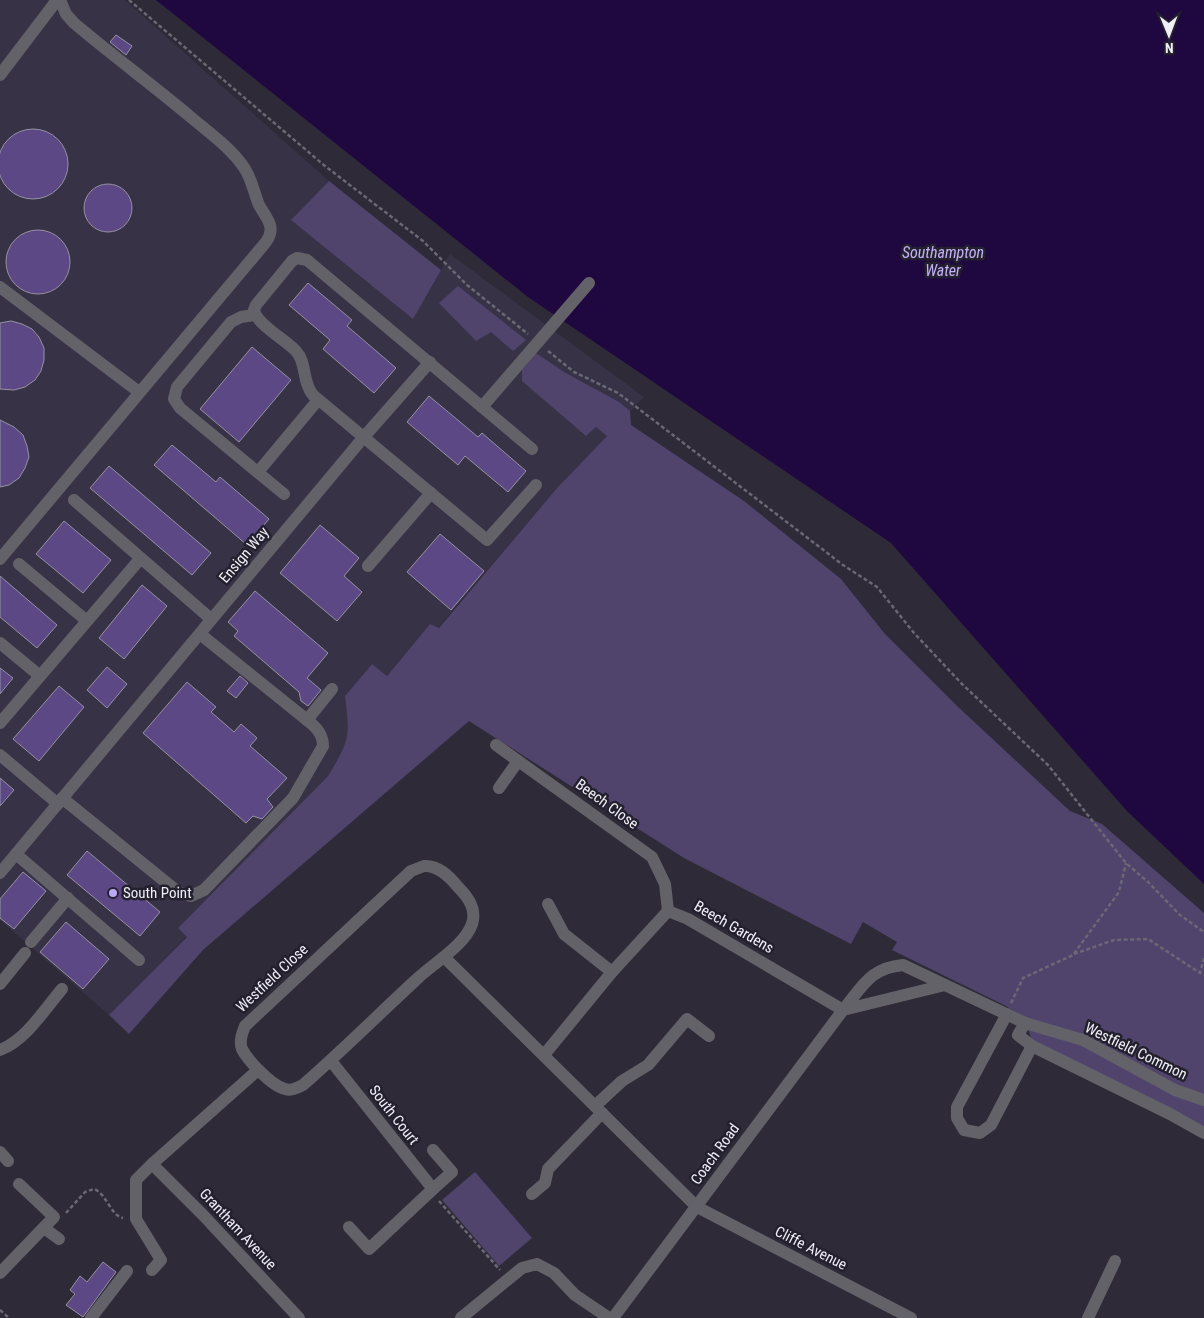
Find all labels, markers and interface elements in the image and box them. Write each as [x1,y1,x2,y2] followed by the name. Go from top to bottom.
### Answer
[1144,10,1194,60] north arrow
[1165,40,1174,56] text: N
[902,243,984,280] water label: Southampton Water
[215,523,273,587] street label: Ensign Way
[572,775,642,833] street label: Beech Close
[123,884,192,902] place label: South Point
[107,887,119,899] marker: South Point
[691,897,777,957] street label: Beech Gardens
[232,940,312,1016] street label: Westfield Close
[1082,1018,1190,1084] street label: Westfield Common
[365,1082,423,1148] street label: South Court
[687,1120,743,1188] street label: Coach Road
[196,1185,280,1273] street label: Grantham Avenue
[772,1222,850,1274] street label: Cliffe Avenue

